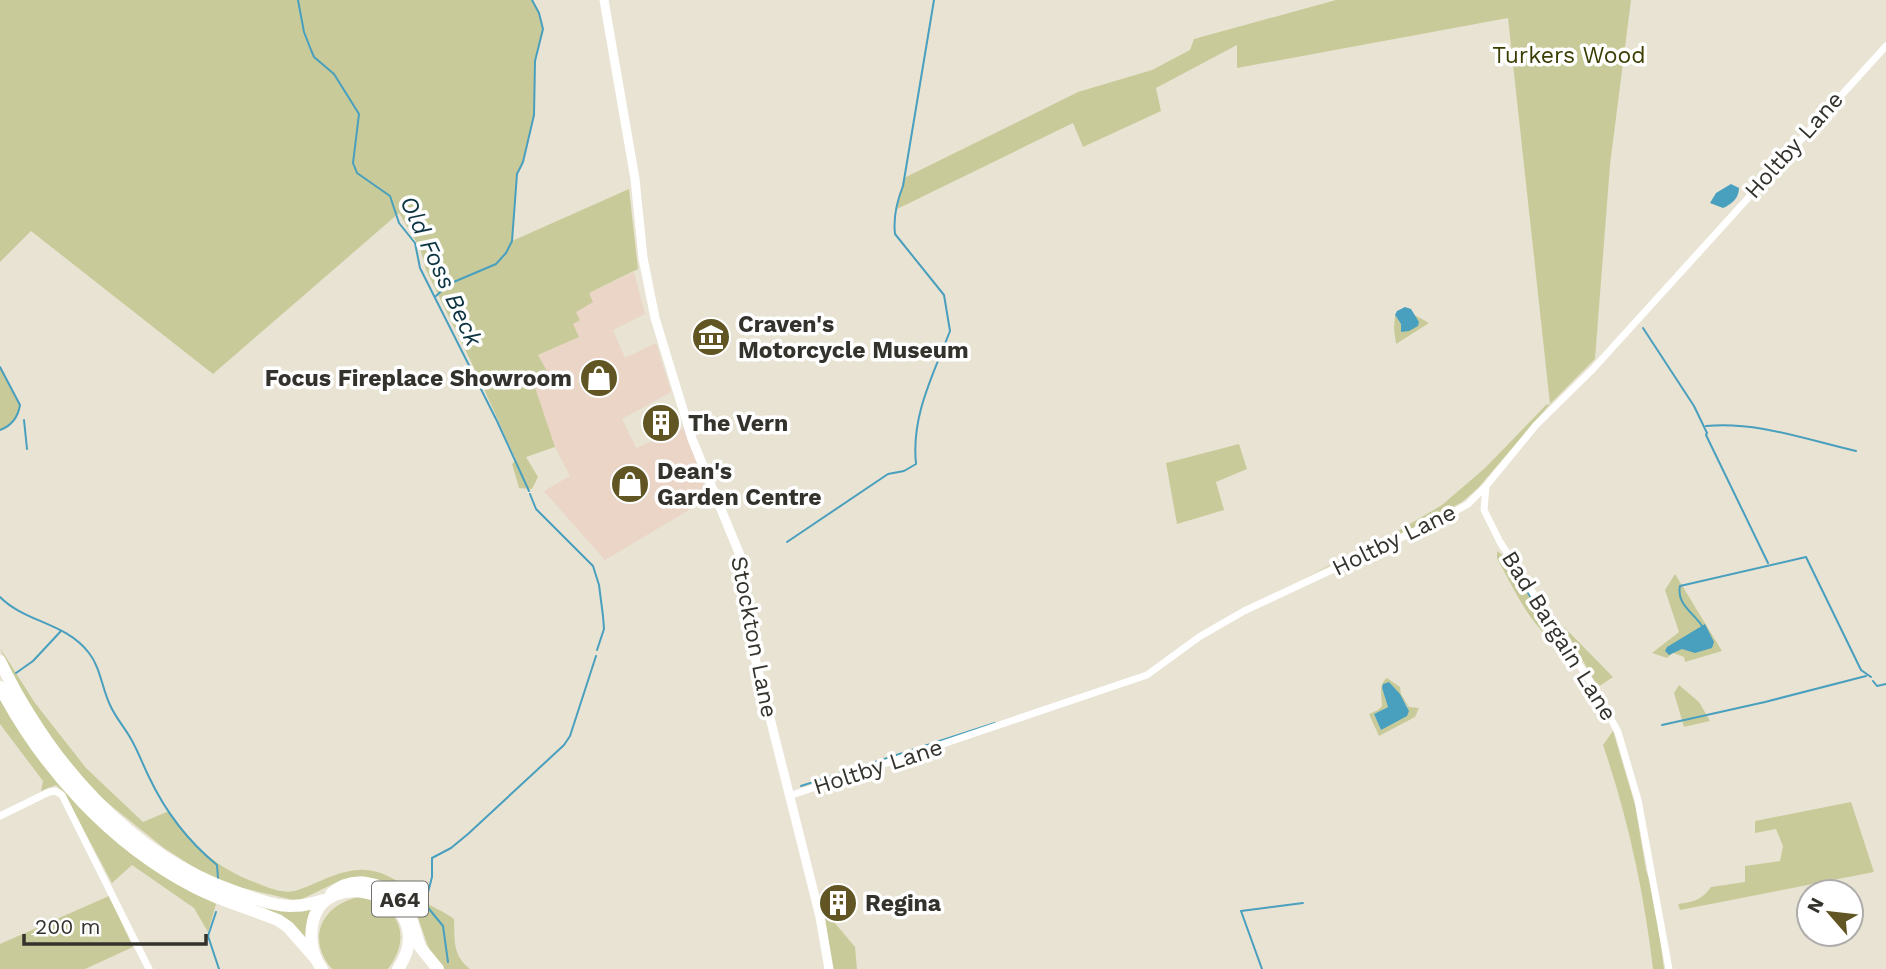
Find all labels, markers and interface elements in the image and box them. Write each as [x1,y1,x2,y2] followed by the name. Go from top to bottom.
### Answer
[1492,42,1646,69] park label: Turkers Wood
[1739,86,1849,204] street label: Holtby Lane
[394,191,488,351] water label: Old Foss Beck
[738,311,969,364] place label: Craven's Motorcycle Museum
[690,316,732,358] museum icon: Craven's Motorcycle Museum
[578,357,620,399] shop icon: Focus Fireplace Showroom
[265,365,572,392] place label: Focus Fireplace Showroom
[640,402,682,444] building icon: The Vern
[688,410,788,437] place label: The Vern
[657,458,822,511] place label: Dean's Garden Centre
[609,463,651,505] shop icon: Dean's Garden Centre
[1328,498,1460,582] street label: Holtby Lane
[1496,546,1622,726] street label: Bad Bargain Lane
[725,554,783,720] street label: Stockton Lane
[810,733,946,801] street label: Holtby Lane
[1795,878,1865,948] north arrow
[372,881,428,916] road number: A64
[817,882,859,924] building icon: Regina
[865,890,942,917] place label: Regina
[1802,894,1829,917] text: N
[24,902,206,946] scale bar
[35,914,101,939] text: 200 m

